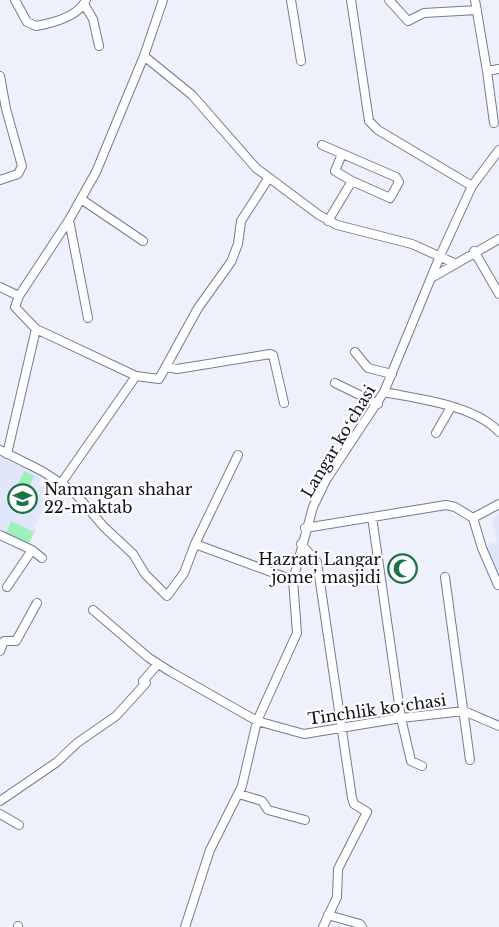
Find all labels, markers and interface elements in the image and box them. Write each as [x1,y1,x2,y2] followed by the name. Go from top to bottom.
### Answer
[296,381,380,501] street label: Langar koʻchasi
[44,479,193,517] place label: Namangan shahar 22-maktab
[7,482,39,514] school or university icon: Namangan shahar 22-maktab
[258,549,382,587] place label: Hazrati Langar jome’ masjidi
[386,552,418,584] mosque icon: Hazrati Langar jome’ masjidi
[307,689,448,729] street label: Tinchlik koʻchasi

